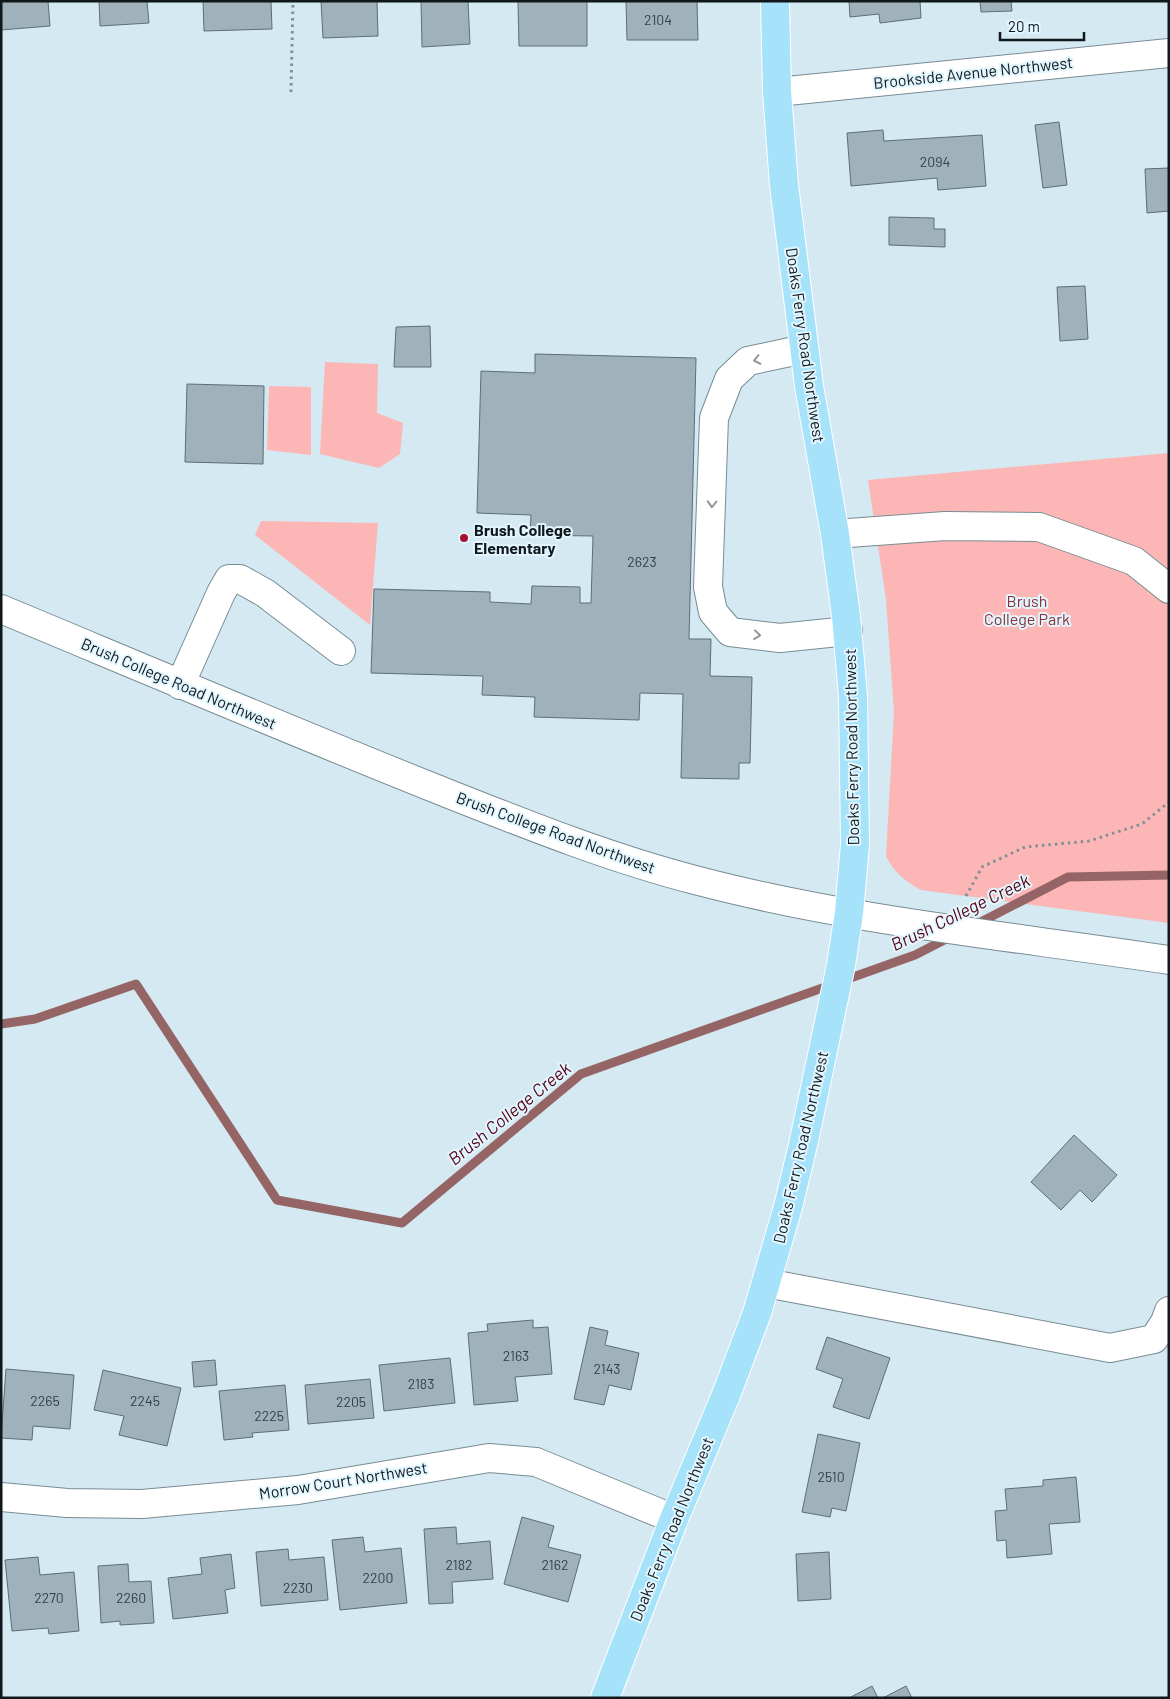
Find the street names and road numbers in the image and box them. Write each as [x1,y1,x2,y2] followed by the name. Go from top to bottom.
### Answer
[872,52,1074,92] street label: Brookside Avenue Northwest
[783,246,829,444] street label: Doaks Ferry Road Northwest
[79,633,279,733] street label: Brush College Road Northwest
[840,648,862,846] street label: Doaks Ferry Road Northwest
[454,787,658,877] street label: Brush College Road Northwest
[769,1049,831,1245] street label: Doaks Ferry Road Northwest
[625,1434,717,1624] street label: Doaks Ferry Road Northwest
[258,1457,428,1503] street label: Morrow Court Northwest

